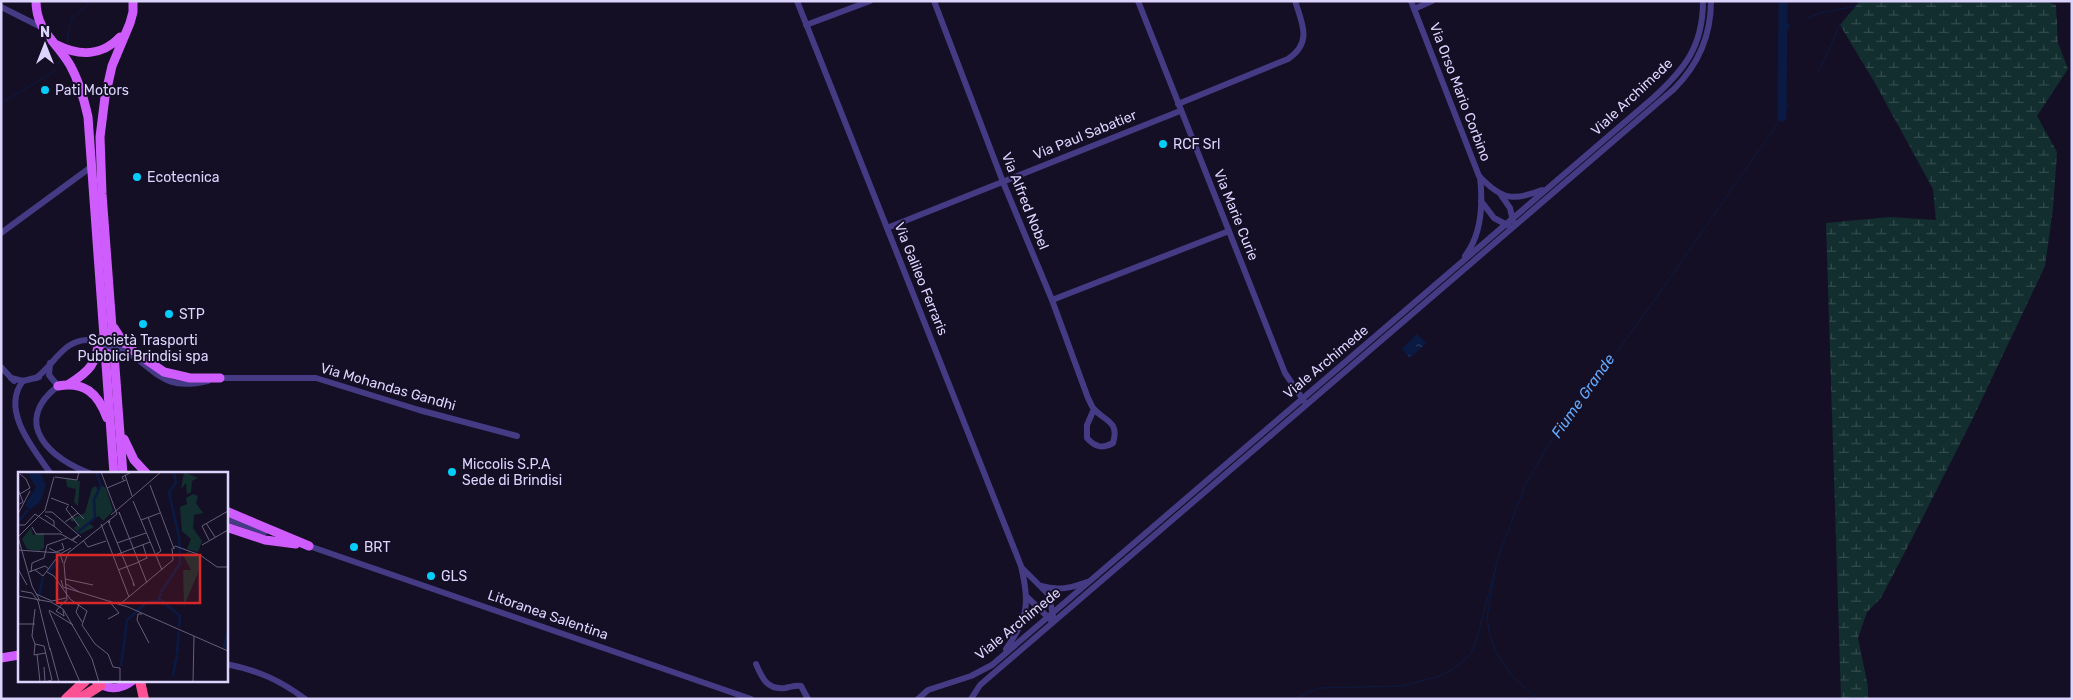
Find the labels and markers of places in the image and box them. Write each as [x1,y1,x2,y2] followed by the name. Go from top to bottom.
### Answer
[55,82,129,99] place label: Pati Motors
[39,84,51,96] marker: Pati Motors
[1173,136,1220,153] place label: RCF Srl
[1157,138,1169,150] marker: RCF Srl
[147,169,219,186] place label: Ecotecnica
[131,171,143,183] marker: Ecotecnica
[179,306,205,323] place label: STP
[163,308,175,320] marker: STP
[137,318,149,330] marker: Società Trasporti Pubblici Brindisi spa
[78,332,208,365] place label: Società Trasporti Pubblici Brindisi spa
[462,456,562,489] place label: Miccolis S.P.A Sede di Brindisi
[446,466,458,478] marker: Miccolis S.P.A Sede di Brindisi
[364,539,391,556] place label: BRT
[348,541,360,553] marker: BRT
[441,568,467,585] place label: GLS
[425,570,437,582] marker: GLS

